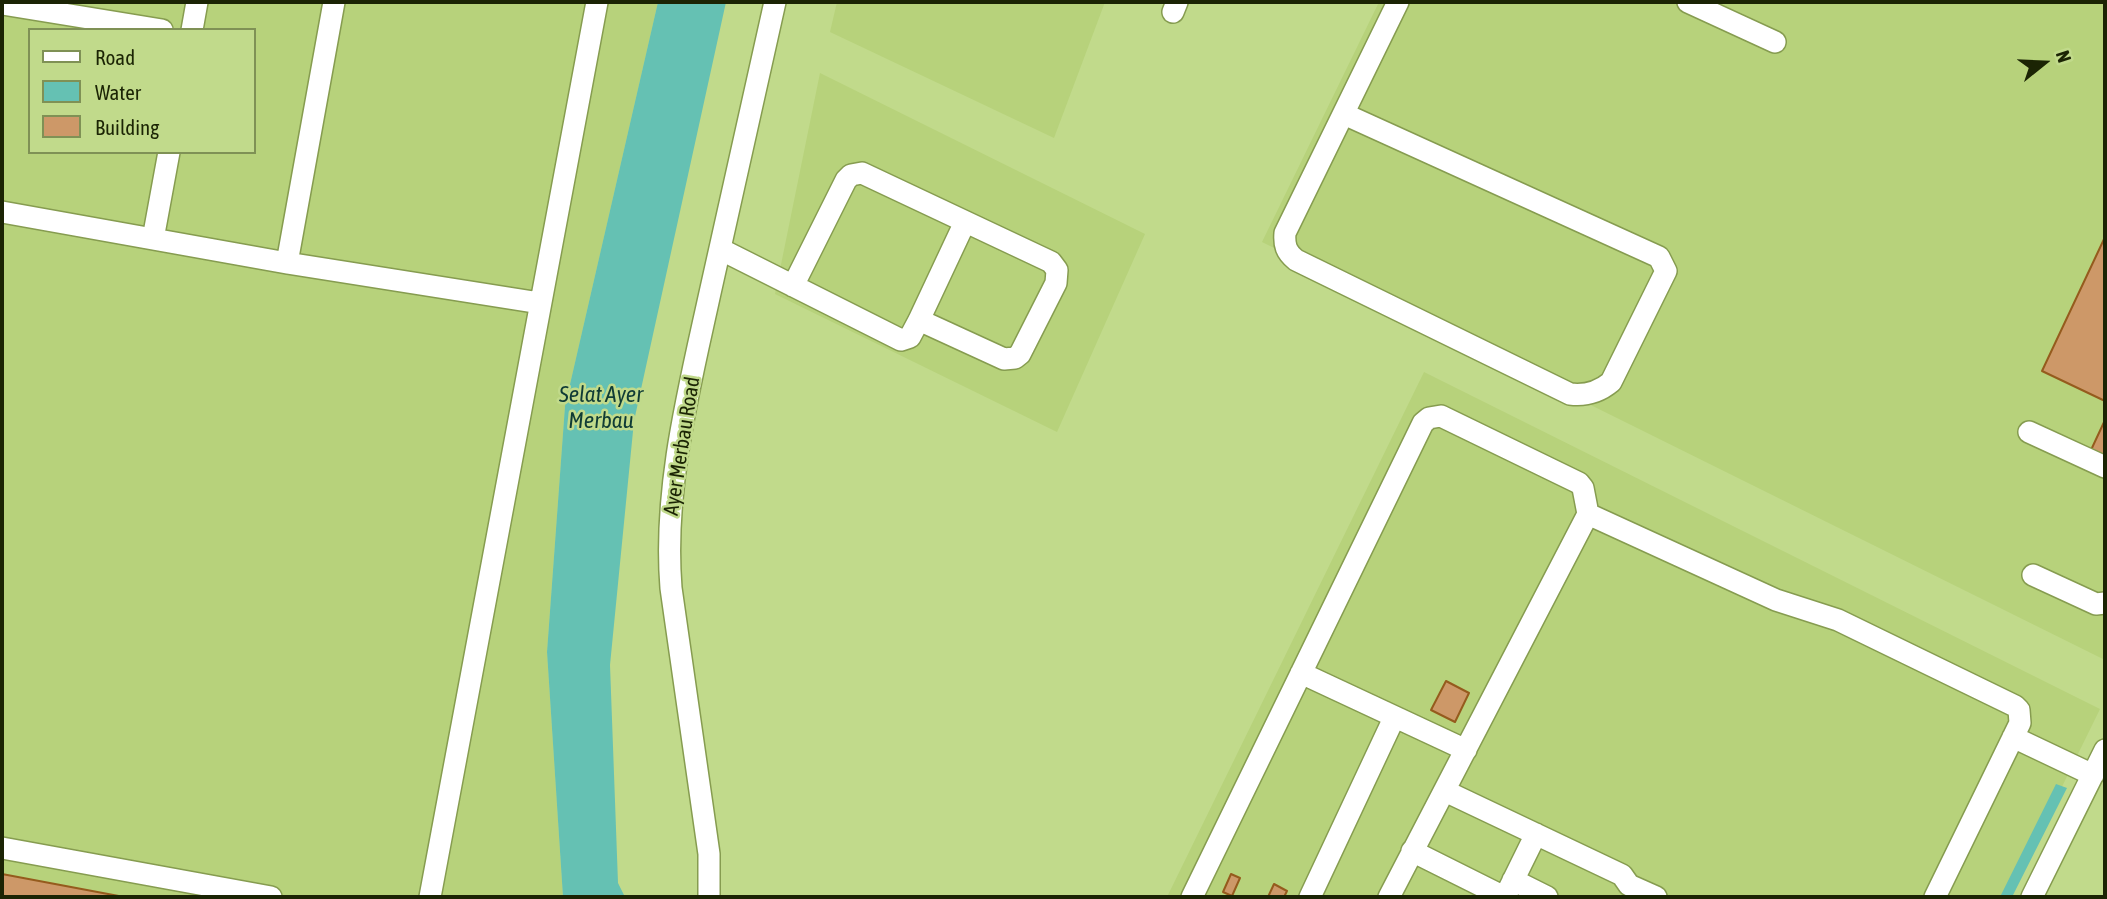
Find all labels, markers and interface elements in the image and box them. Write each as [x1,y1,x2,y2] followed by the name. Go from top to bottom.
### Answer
[28,28,256,154] legend
[2009,28,2079,98] north arrow
[95,45,135,69] text: Road
[2052,48,2076,65] text: N
[95,80,141,104] text: Water
[95,115,159,139] text: Building
[659,375,705,517] street label: Ayer Merbau Road
[559,381,643,435] water label: Selat Ayer Merbau

